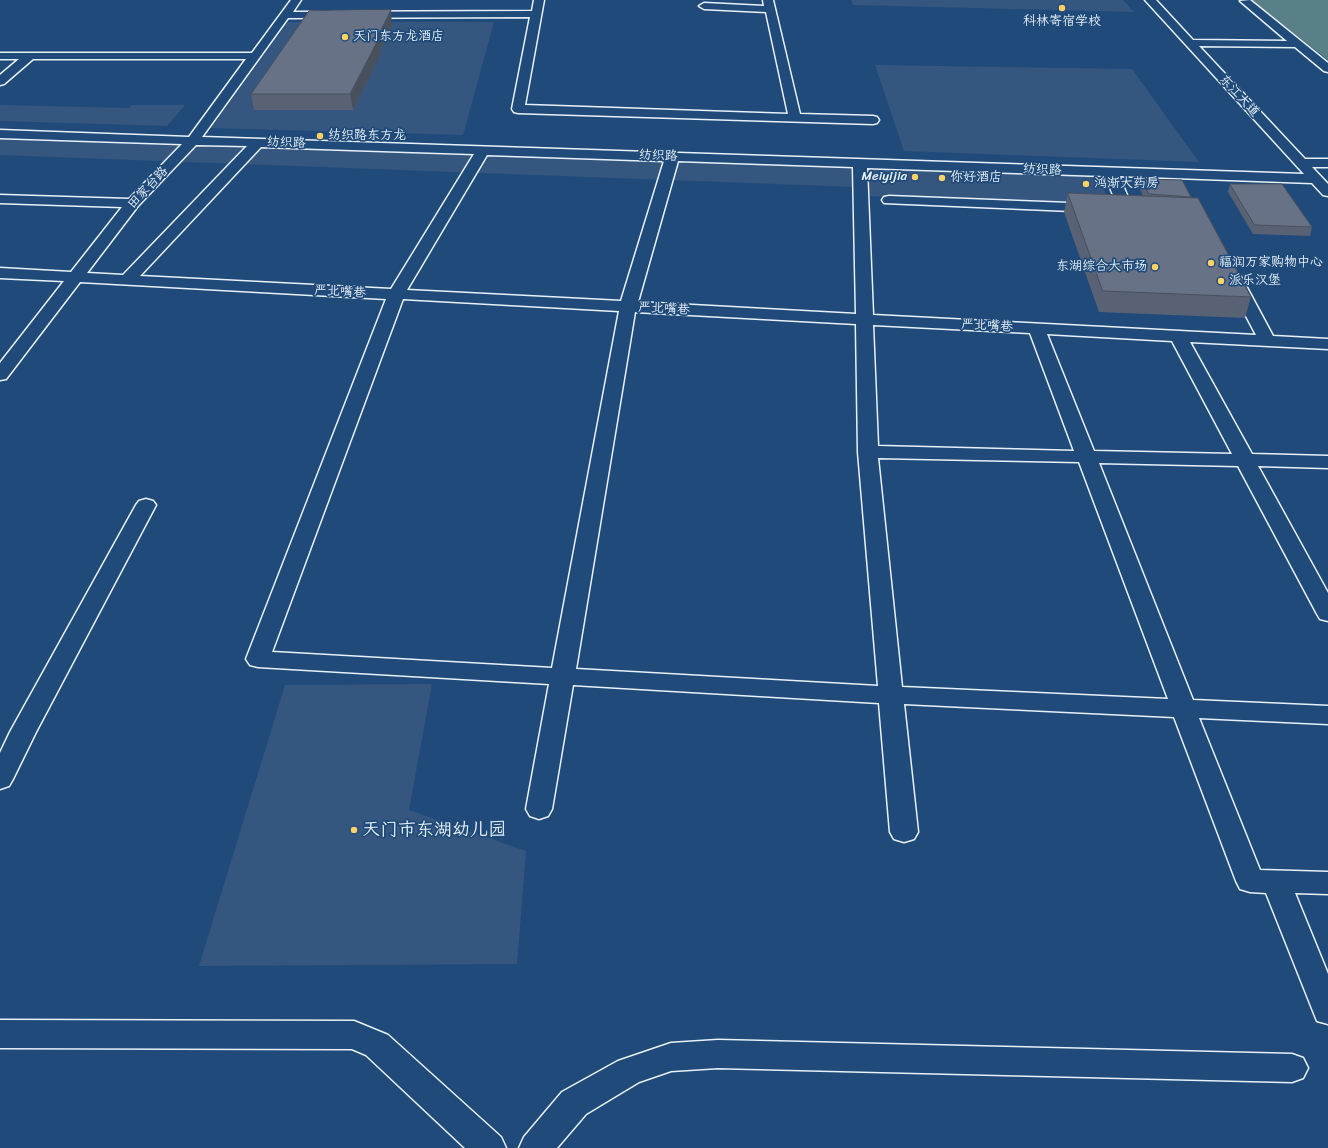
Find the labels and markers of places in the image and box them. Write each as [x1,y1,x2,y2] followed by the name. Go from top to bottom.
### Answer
[1057,3,1067,13] marker: 科林寄宿学校
[1023,14,1101,30] place label: 科林寄宿学校
[353,29,444,45] place label: 天门东方龙酒店
[340,32,350,42] marker: 天门东方龙酒店
[328,128,406,144] place label: 纺织路东方龙
[315,131,325,141] marker: 纺织路东方龙
[861,169,907,185] place label: Meiyijia
[950,170,1002,186] place label: 你好酒店
[910,172,920,182] marker: Meiyijia
[937,173,947,183] marker: 你好酒店
[1094,176,1159,192] place label: 鸿渐大药房
[1081,179,1091,189] marker: 鸿渐大药房
[1219,255,1323,271] place label: 福润万家购物中心
[1206,258,1216,268] marker: 福润万家购物中心
[1056,259,1147,275] place label: 东湖综合大市场
[1150,262,1160,272] marker: 东湖综合大市场
[1229,273,1281,289] place label: 派乐汉堡
[1216,276,1226,286] marker: 派乐汉堡
[362,819,506,841] place label: 天门市东湖幼儿园
[349,825,359,835] marker: 天门市东湖幼儿园

